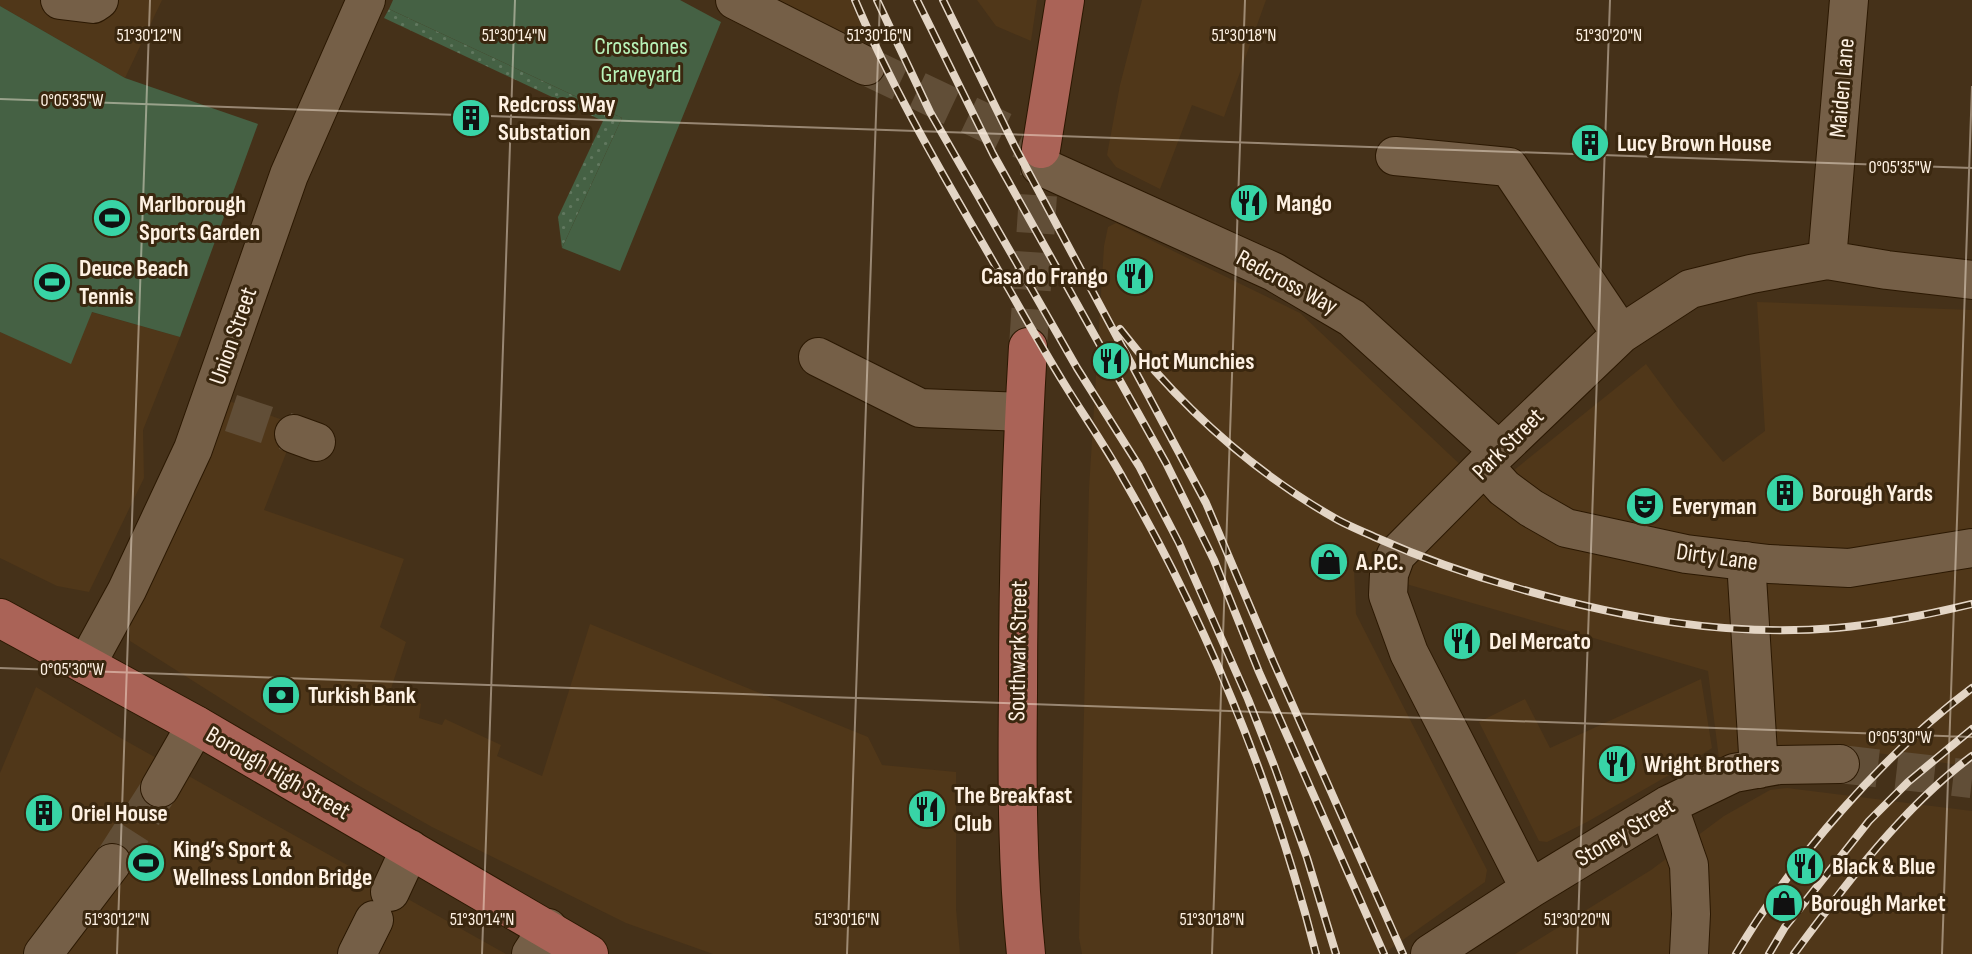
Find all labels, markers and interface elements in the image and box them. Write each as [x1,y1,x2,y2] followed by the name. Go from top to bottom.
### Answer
[117,25,181,46] text: 51°30'12"N
[482,25,546,46] text: 51°30'14"N
[846,25,912,46] text: 51°30'16"N
[1212,25,1276,46] text: 51°30'18"N
[1576,25,1642,46] text: 51°30'20"N
[594,32,688,89] park label: Crossbones Graveyard
[1823,37,1861,139] street label: Maiden Lane
[40,90,104,111] text: 0°05'35"W
[498,90,616,147] place label: Redcross Way Substation
[450,97,492,139] building icon: Redcross Way Substation
[1569,122,1611,164] building icon: Lucy Brown House
[1617,129,1772,158] place label: Lucy Brown House
[1868,157,1932,178] text: 0°05'35"W
[1228,182,1270,224] restaurant icon: Mango
[1276,189,1332,218] place label: Mango
[139,190,260,247] place label: Marlborough Sports Garden
[91,197,133,239] sports icon: Marlborough Sports Garden
[1231,243,1343,321] street label: Redcross Way
[79,254,189,311] place label: Deuce Beach Tennis
[1114,255,1156,297] restaurant icon: Casa do Frango
[31,261,73,303] sports icon: Deuce Beach Tennis
[981,262,1108,291] place label: Casa do Frango
[203,283,263,389] street label: Union Street
[1090,340,1132,382] restaurant icon: Hot Munchies
[1138,347,1254,376] place label: Hot Munchies
[1466,402,1550,486] street label: Park Street
[1764,472,1806,514] building icon: Borough Yards
[1812,479,1933,508] place label: Borough Yards
[1624,485,1666,527] theatre icon: Everyman
[1672,492,1757,521] place label: Everyman
[1674,537,1760,577] street label: Dirty Lane
[1308,541,1350,583] shop icon: A.P.C.
[1355,548,1404,577] place label: A.P.C.
[1002,580,1034,722] street label: Southwark Street
[1441,620,1483,662] restaurant icon: Del Mercato
[1489,627,1591,656] place label: Del Mercato
[40,659,104,680] text: 0°05'30"W
[260,674,302,716] bank icon: Turkish Bank
[308,681,416,710] place label: Turkish Bank
[201,720,355,826] street label: Borough High Street
[1868,727,1932,748] text: 0°05'30"W
[1596,743,1638,785] restaurant icon: Wright Brothers
[1644,750,1780,779] place label: Wright Brothers
[954,781,1072,838] place label: The Breakfast Club
[906,788,948,830] restaurant icon: The Breakfast Club
[1570,791,1680,873] street label: Stoney Street
[23,792,65,834] building icon: Oriel House
[71,799,168,828] place label: Oriel House
[173,835,372,892] place label: King’s Sport & Wellness London Bridge
[125,842,167,884] sports icon: King’s Sport & Wellness London Bridge
[1784,845,1826,887] restaurant icon: Black & Blue
[1832,852,1936,881] place label: Black & Blue
[1763,882,1805,924] shop icon: Borough Market
[1811,889,1946,918] place label: Borough Market
[85,909,149,930] text: 51°30'12"N
[450,909,514,930] text: 51°30'14"N
[814,909,880,930] text: 51°30'16"N
[1180,909,1244,930] text: 51°30'18"N
[1544,909,1610,930] text: 51°30'20"N

